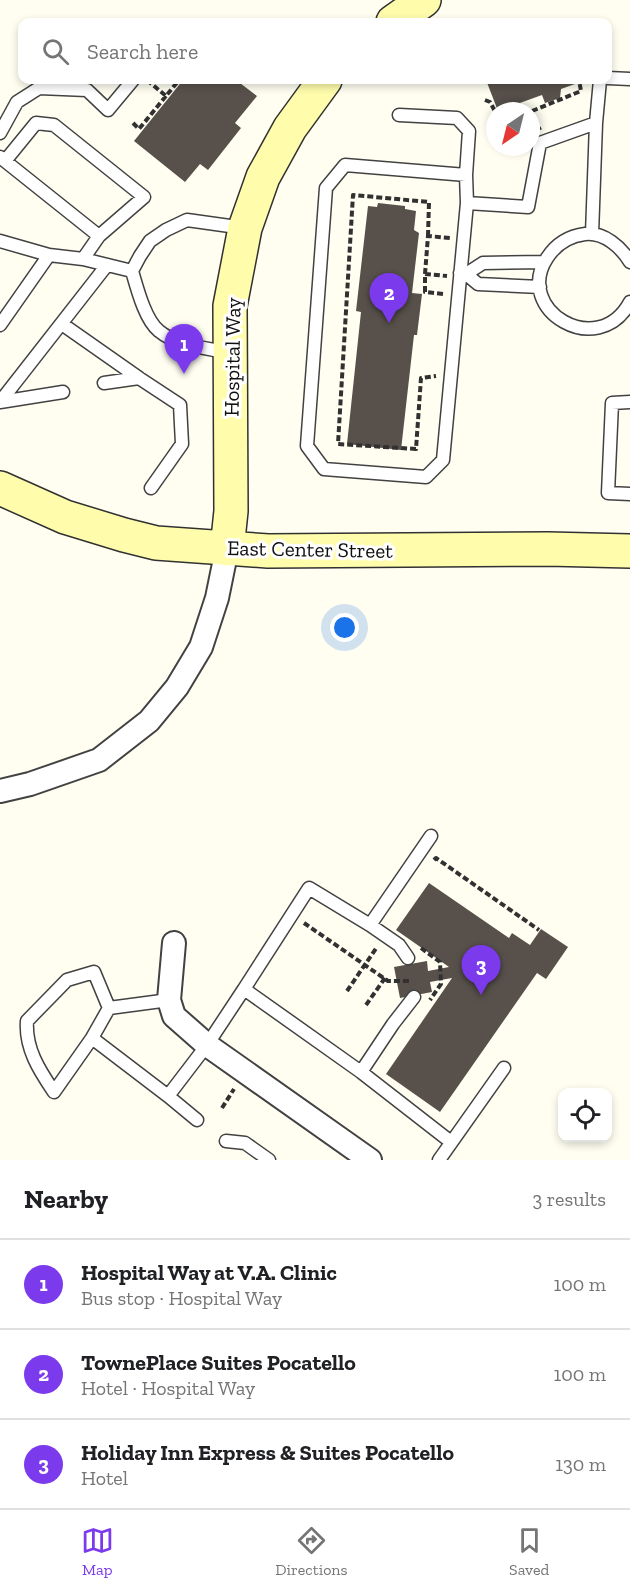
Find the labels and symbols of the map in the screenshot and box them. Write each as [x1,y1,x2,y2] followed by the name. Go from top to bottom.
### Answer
[486,102,540,156] north arrow
[370,274,408,323] pin: 2
[218,297,246,417] street label: Hospital Way
[164,324,204,374] pin: 1
[227,535,393,563] street label: East Center Street
[330,613,359,642] your location
[462,946,500,995] pin: 3

